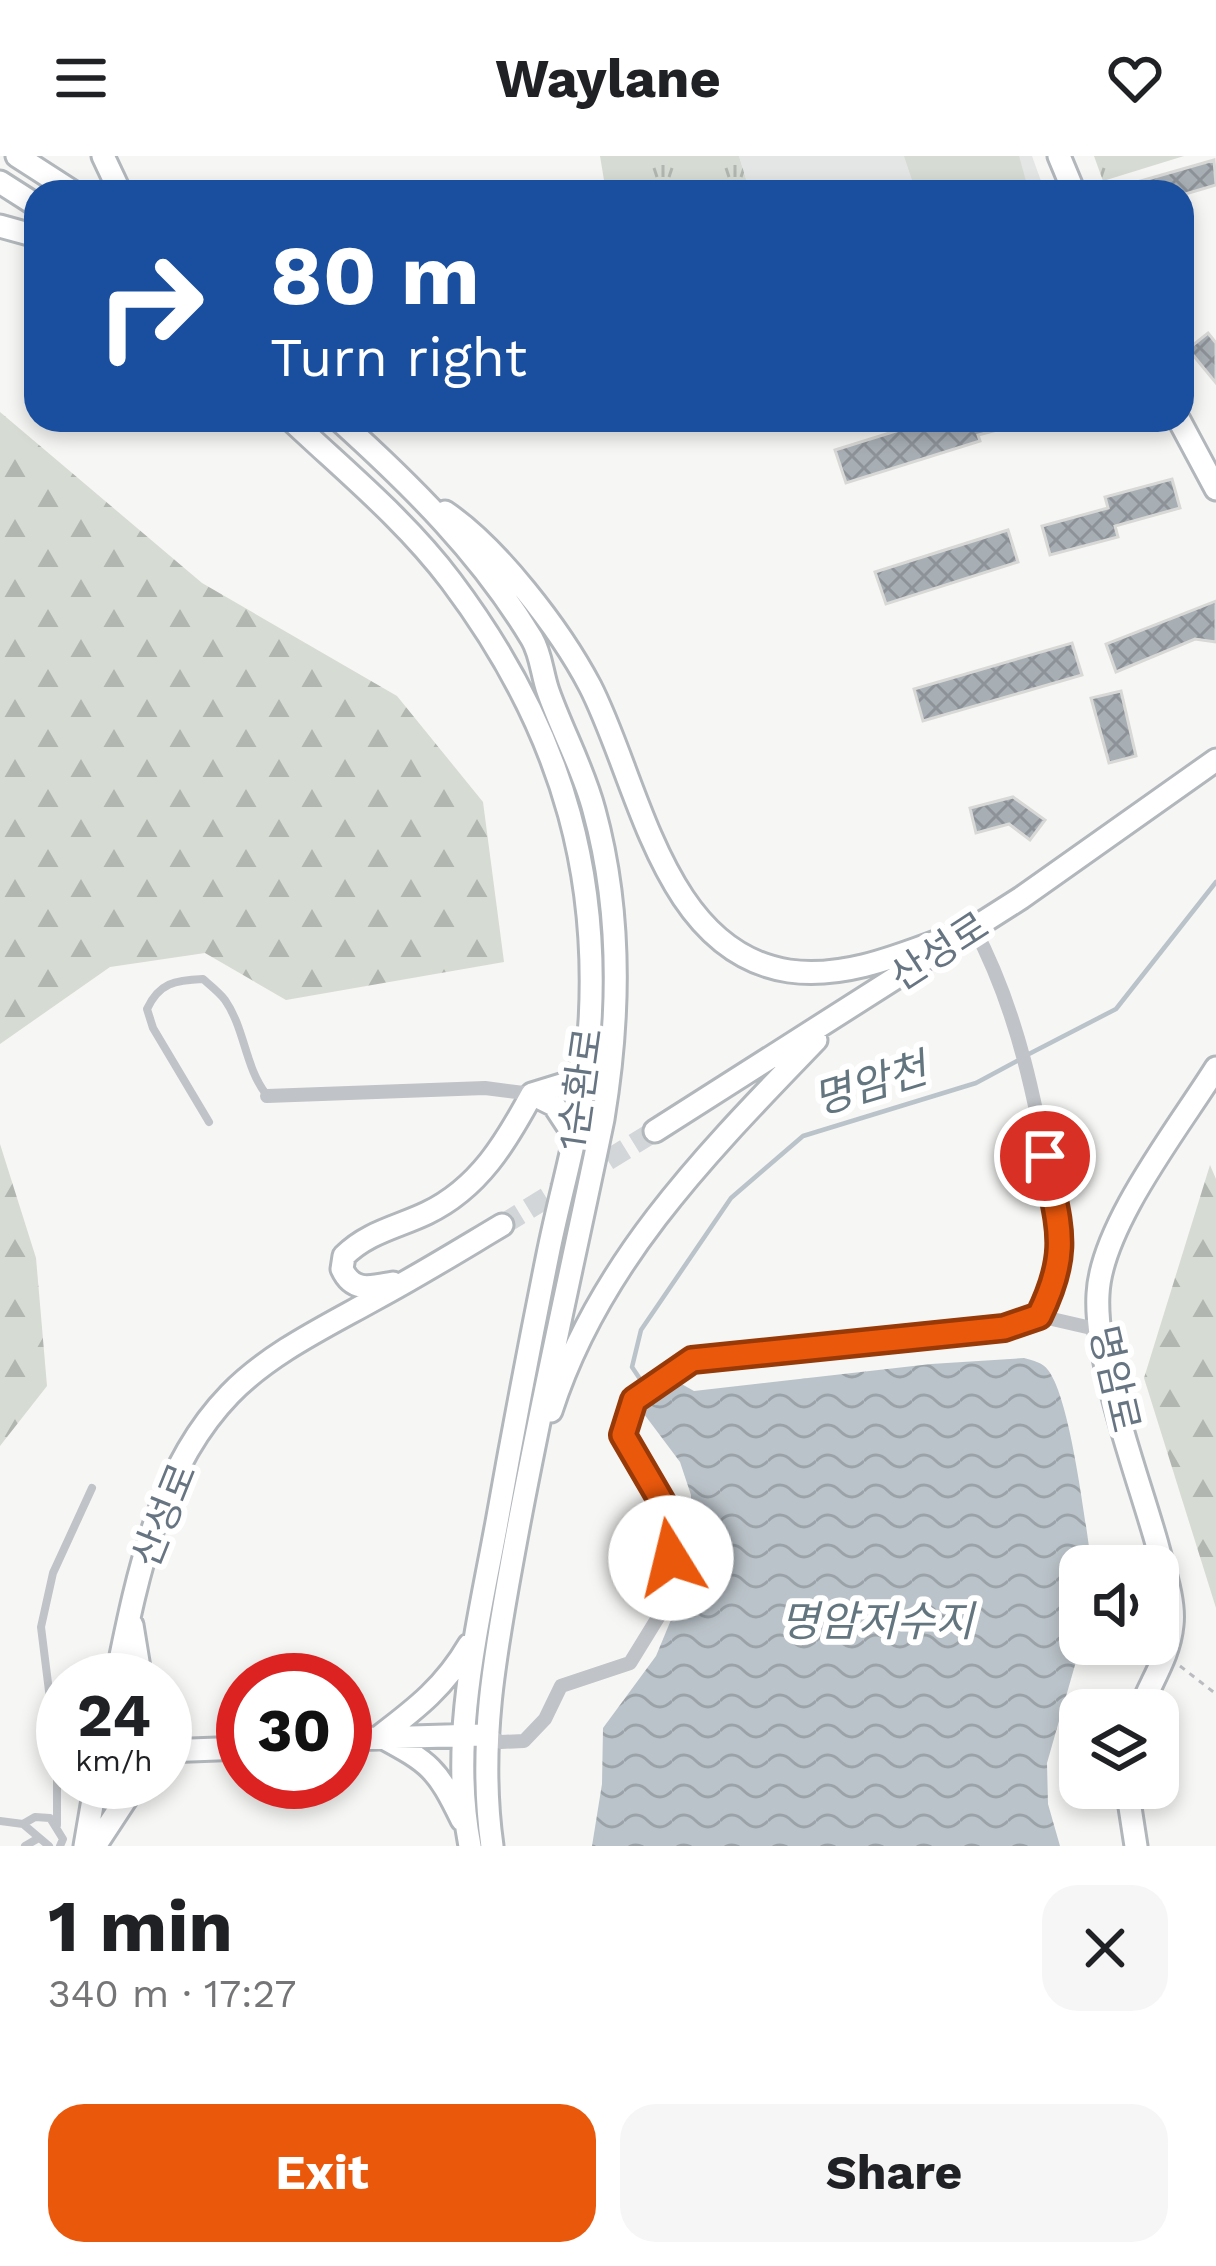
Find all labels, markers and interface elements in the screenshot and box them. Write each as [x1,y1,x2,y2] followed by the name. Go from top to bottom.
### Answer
[48,45,114,111] icon: menu
[1102,45,1168,111] icon: heart
[495,47,721,110] text: Waylane
[270,226,480,324] text: 80 m
[72,228,228,384] icon: right
[270,326,527,389] text: Turn right
[882,903,996,999] street label: 산성로
[549,1025,611,1153] street label: 1순환로
[807,1042,937,1124] water label: 명암천
[994,1105,1096,1207] pin
[1012,1123,1078,1189] icon: arrive
[1081,1321,1149,1437] street label: 명암로
[123,1457,205,1573] street label: 산성로
[608,1495,734,1621] position arrow
[1059,1545,1179,1809] map controls
[1059,1545,1179,1665] button: sound
[780,1597,977,1646] water label: 명암저수지
[216,1653,372,1809] speed limit sign: 30
[77,1680,151,1751] text: 24
[1059,1689,1179,1809] button: layers
[75,1743,153,1778] text: km/h
[48,1884,233,1968] text: 1 min
[1042,1885,1168,2011] button: close
[48,1971,296,2016] text: 340 m · 17:27
[48,2104,596,2242] button: Exit
[620,2104,1168,2242] button: Share

